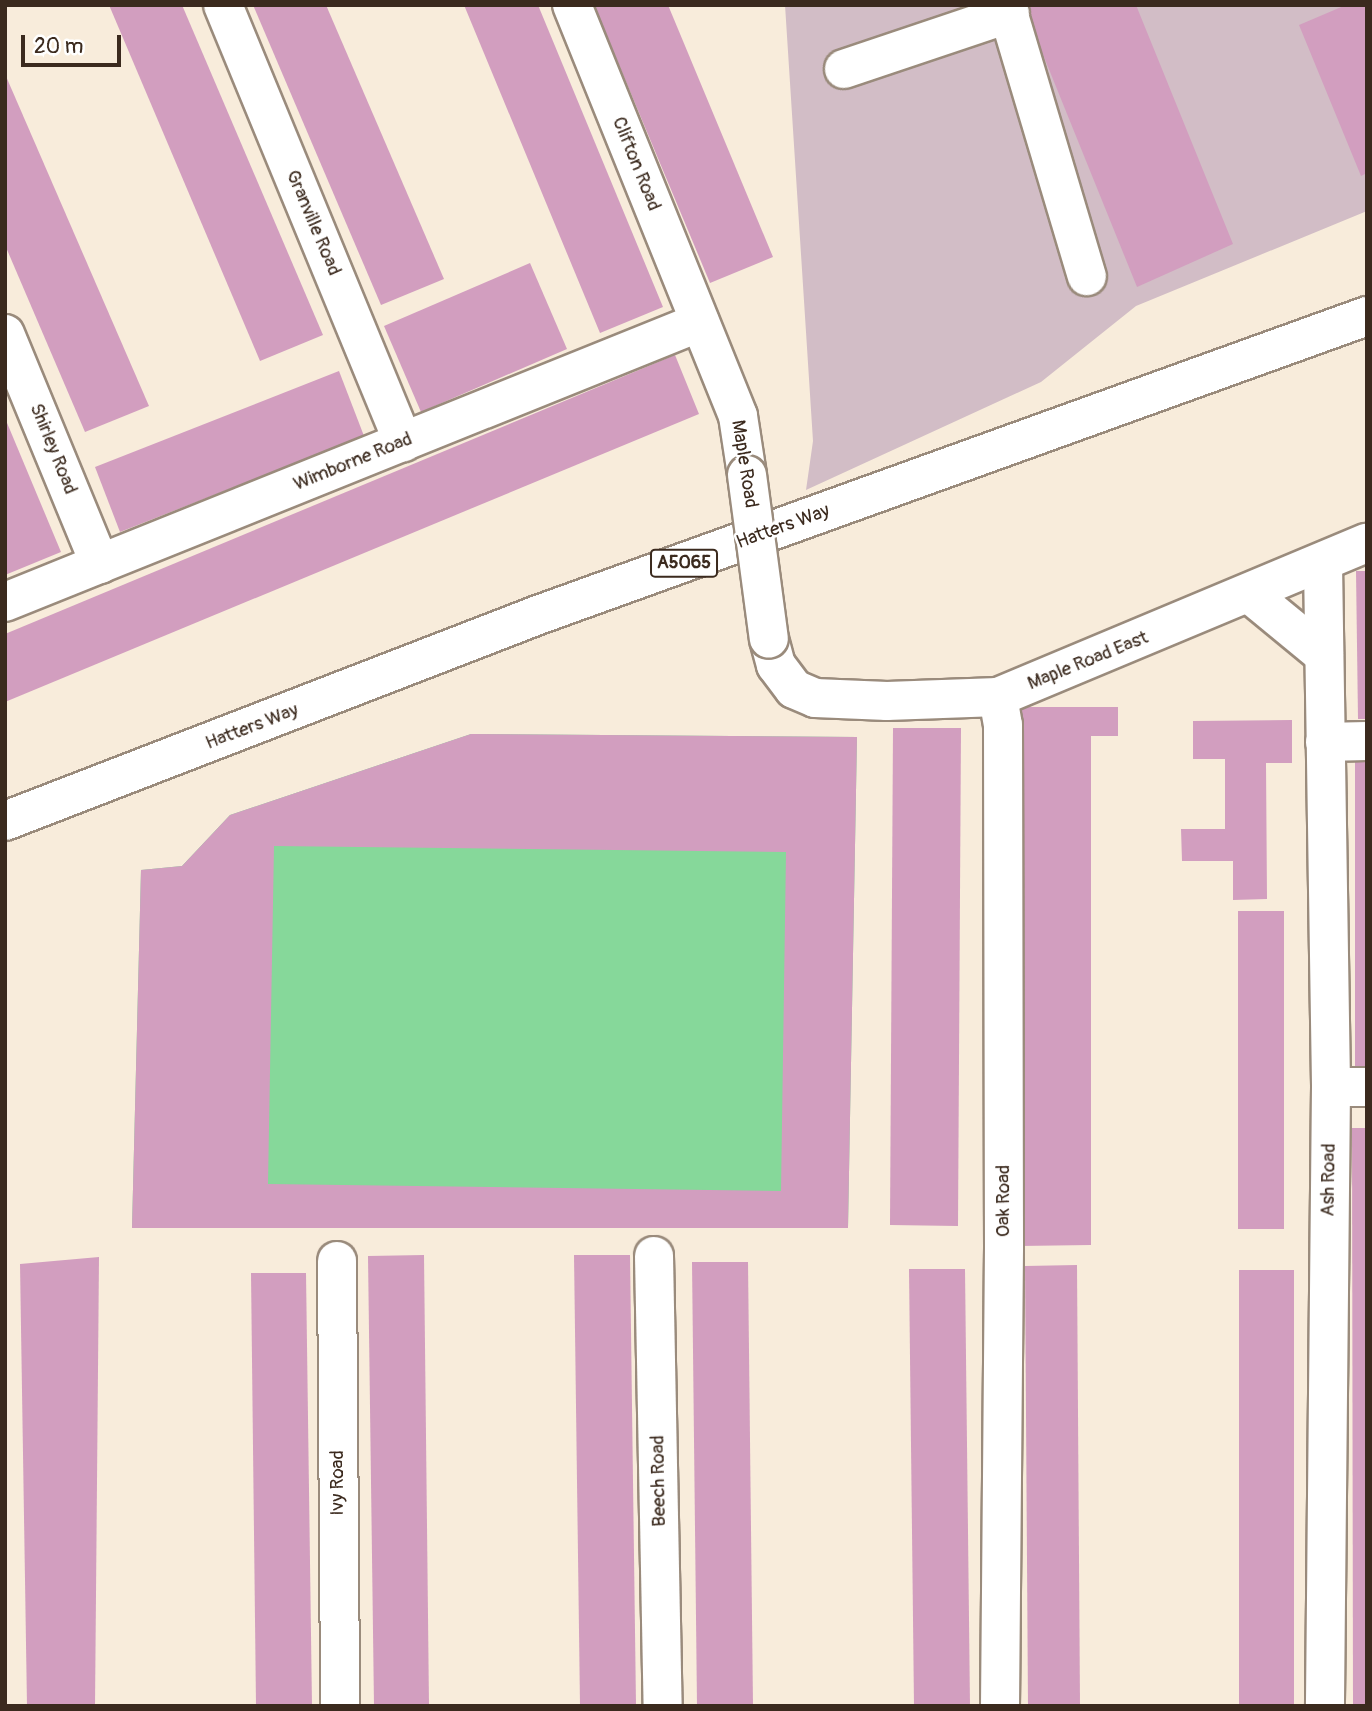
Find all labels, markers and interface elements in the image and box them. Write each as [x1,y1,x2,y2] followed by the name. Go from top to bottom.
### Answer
[24,21,124,65] scale bar
[34,33,83,60] text: 20 m
[607,114,665,214] street label: Clifton Road
[281,167,345,279] street label: Granville Road
[24,400,82,498] street label: Shirley Road
[726,418,762,510] street label: Maple Road
[290,428,416,496] street label: Wimborne Road
[733,500,833,554] street label: Hatters Way
[649,548,719,578] road number: A5065
[1024,626,1152,696] street label: Maple Road East
[202,699,302,755] street label: Hatters Way
[1317,1143,1341,1217] street label: Ash Road
[993,1165,1015,1237] street label: Oak Road
[647,1435,671,1527] street label: Beech Road
[327,1450,349,1516] street label: Ivy Road

